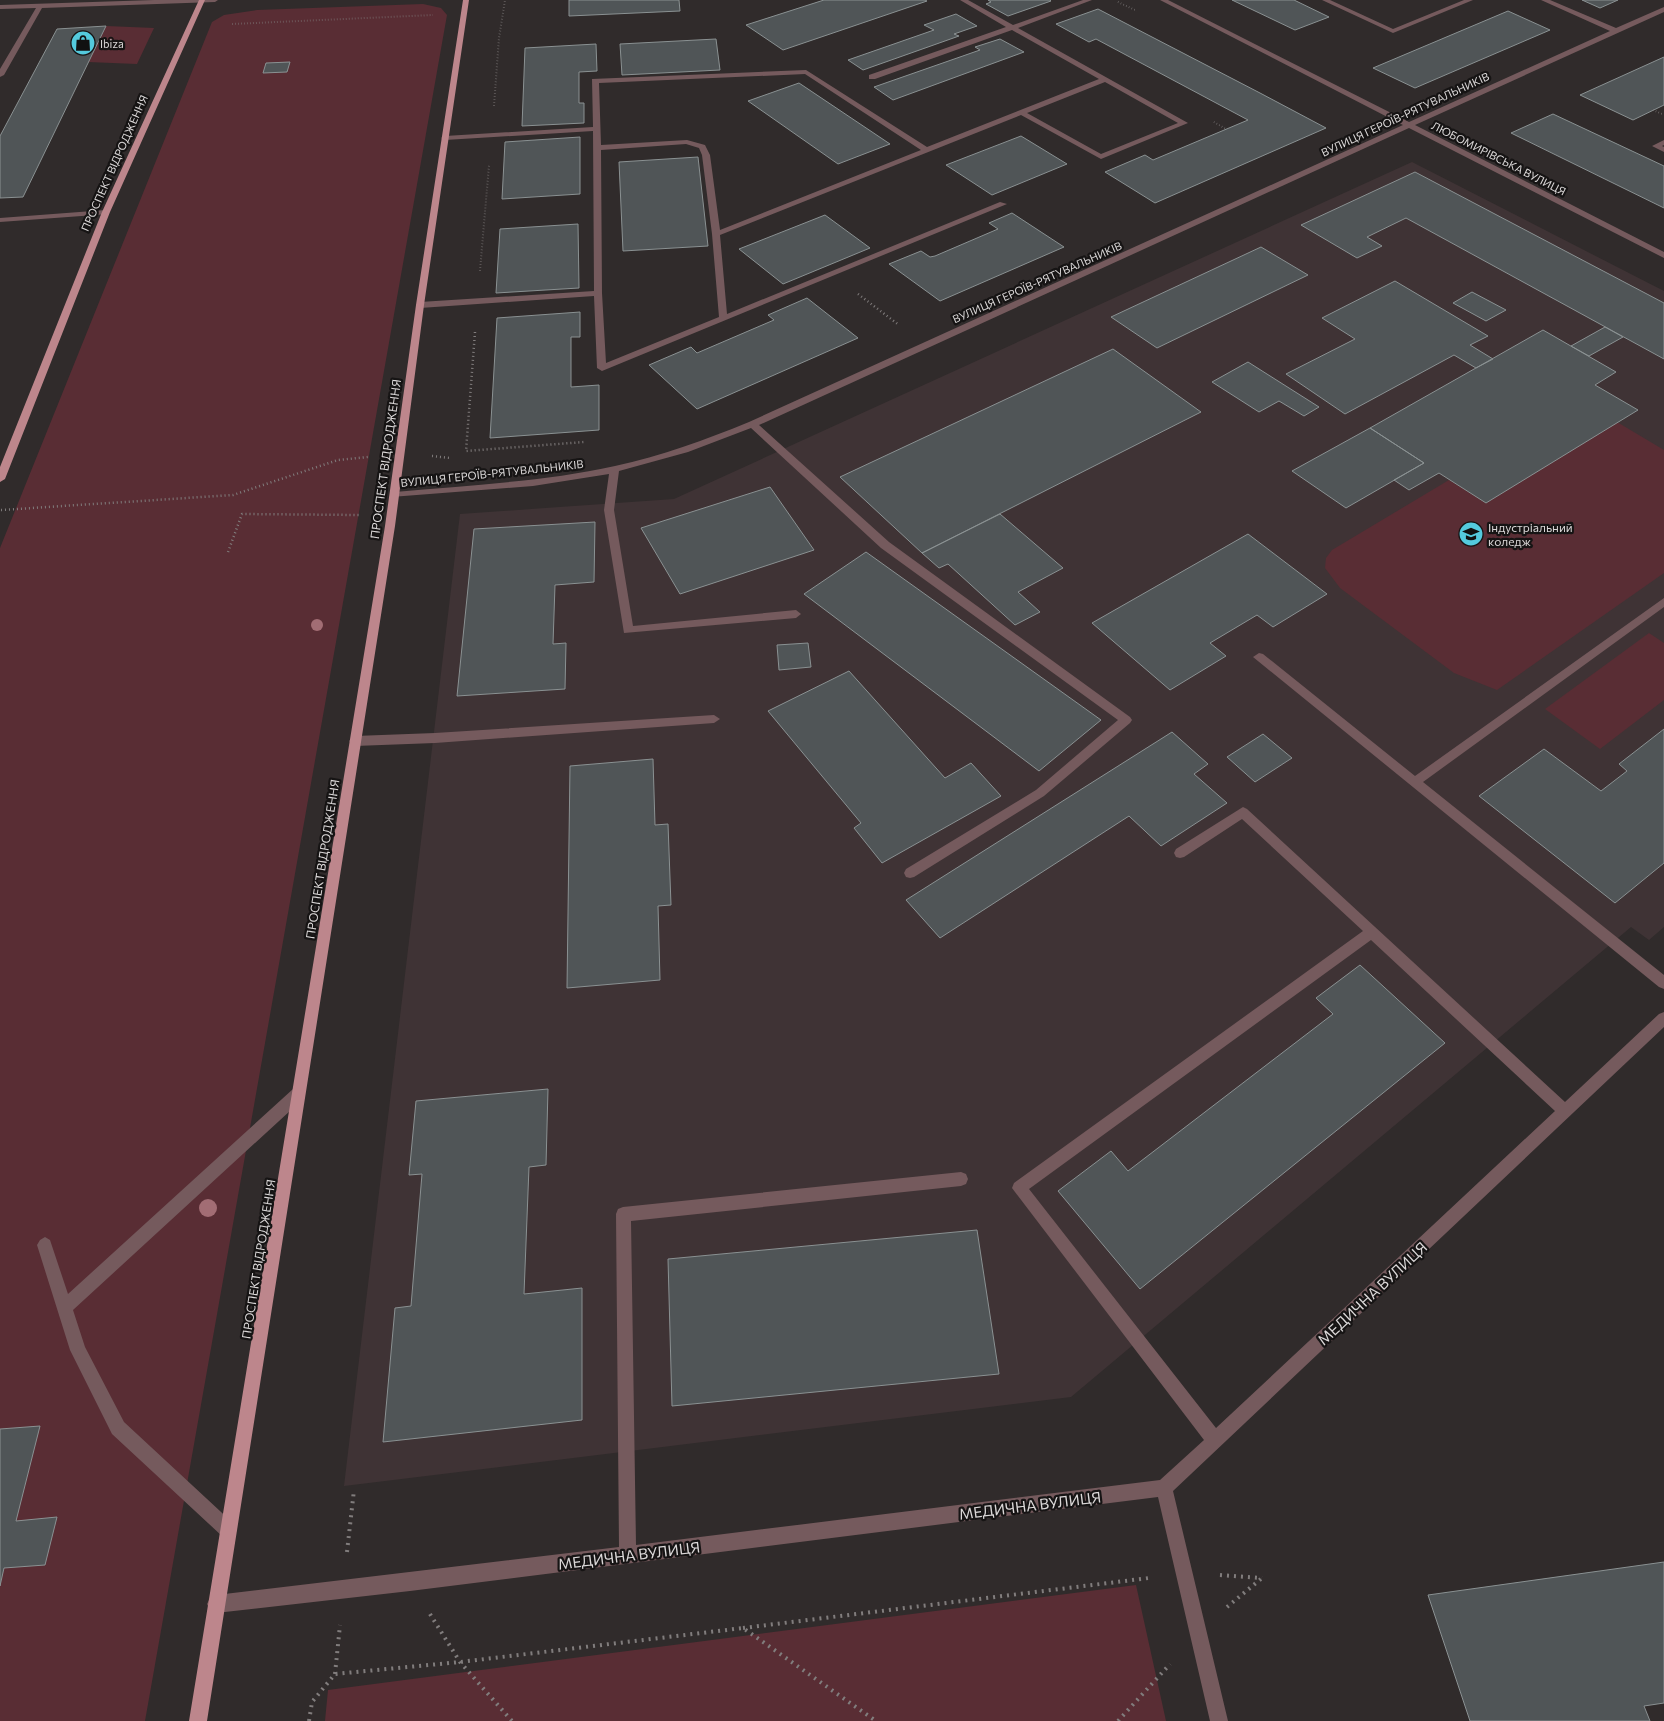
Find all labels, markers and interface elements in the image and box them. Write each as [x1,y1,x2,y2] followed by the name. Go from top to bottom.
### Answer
[70,30,96,56] shop icon: Ibiza
[100,37,124,50] place label: Ibiza
[1318,68,1491,159] street label: ВУЛИЦЯ ГЕРОЇВ-РЯТУВАЛЬНИКІВ
[78,93,150,233] street label: ПРОСПЕКТ ВІДРОДЖЕННЯ
[1430,118,1568,198] street label: ЛЮБОМИРІВСЬКА ВУЛИЦЯ
[950,238,1124,325] street label: ВУЛИЦЯ ГЕРОЇВ-РЯТУВАЛЬНИКІВ
[367,378,403,540] street label: ПРОСПЕКТ ВІДРОДЖЕННЯ
[400,456,584,489] street label: ВУЛИЦЯ ГЕРОЇВ-РЯТУВАЛЬНИКІВ
[1488,520,1573,548] place label: Індустріальний коледж
[1458,521,1484,547] school or university icon: Індустріальний коледж
[302,778,342,940] street label: ПРОСПЕКТ ВІДРОДЖЕННЯ
[238,1178,278,1340] street label: ПРОСПЕКТ ВІДРОДЖЕННЯ
[1313,1238,1431,1348] street label: МЕДИЧНА ВУЛИЦЯ
[958,1487,1102,1523] street label: МЕДИЧНА ВУЛИЦЯ
[557,1537,701,1573] street label: МЕДИЧНА ВУЛИЦЯ

